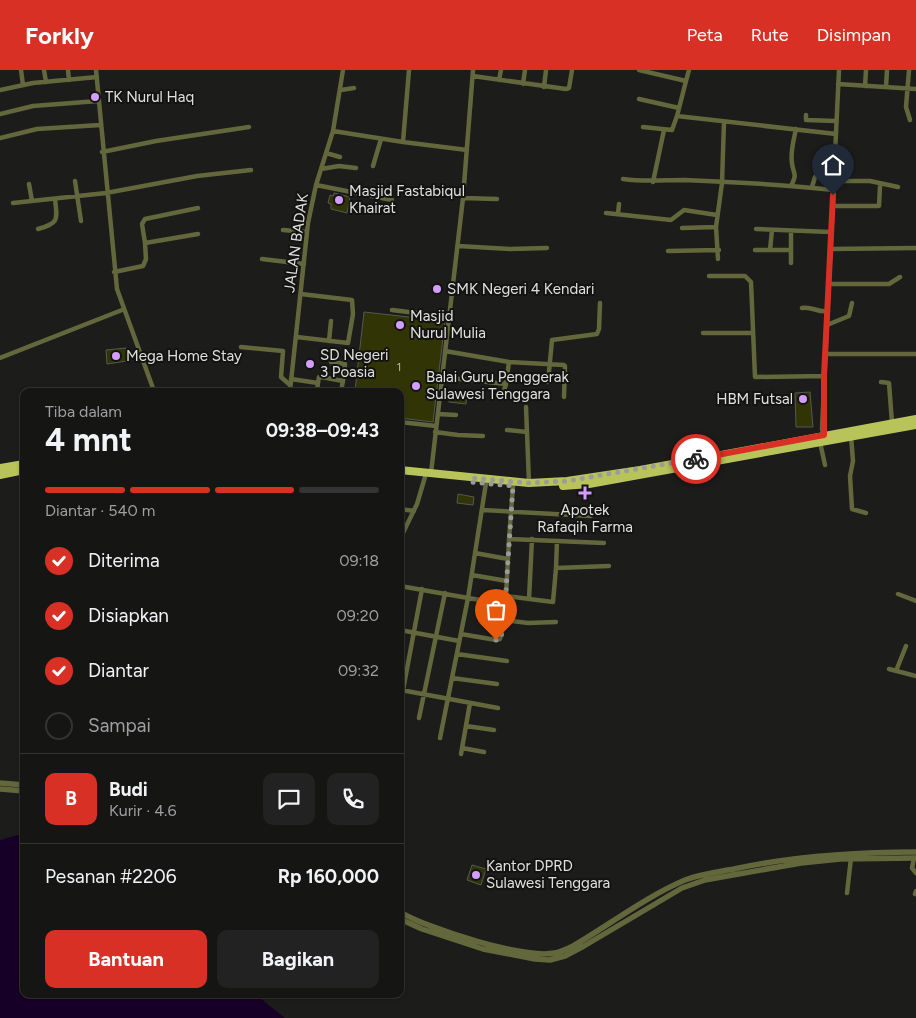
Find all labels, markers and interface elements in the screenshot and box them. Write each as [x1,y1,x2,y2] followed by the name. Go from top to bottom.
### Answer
[25,21,94,50] text: Forkly
[687,24,723,46] text: Peta
[751,24,789,46] text: Rute
[817,24,891,46] text: Disimpan
[105,88,194,106] place label: TK Nurul Haq
[89,91,101,103] marker: TK Nurul Haq
[812,144,854,195] pin
[819,151,847,179] icon: home
[349,182,465,217] place label: Masjid Fastabiqul Khairat
[280,191,312,294] street label: JALAN BADAK
[333,194,345,206] marker: Masjid Fastabiqul Khairat
[447,280,594,298] place label: SMK Negeri 4 Kendari
[431,283,443,295] marker: SMK Negeri 4 Kendari
[410,307,486,342] place label: Masjid Nurul Mulia
[394,319,406,331] marker: Masjid Nurul Mulia
[320,346,389,381] place label: SD Negeri 3 Poasia
[126,347,242,365] place label: Mega Home Stay
[110,350,122,362] marker: Mega Home Stay
[304,358,316,370] marker: SD Negeri 3 Poasia
[397,360,401,374] house number: 1
[426,368,569,403] place label: Balai Guru Penggerak Sulawesi Tenggara
[410,380,422,392] marker: Balai Guru Penggerak Sulawesi Tenggara
[716,390,793,408] place label: HBM Futsal
[797,393,809,405] marker: HBM Futsal
[45,402,122,421] text: Tiba dalam
[266,419,379,442] text: 09:38–09:43
[45,421,132,459] text: 4 mnt
[671,434,721,484] courier
[682,445,710,473] icon: bike
[579,487,591,499] marker: Apotek Rafaqih Farma
[45,501,155,520] text: Diantar · 540 m
[537,501,633,536] place label: Apotek Rafaqih Farma
[45,547,73,575] icon: check
[88,549,160,572] text: Diterima
[339,551,379,570] text: 09:18
[475,589,517,640] pin
[482,596,510,624] icon: bag
[45,602,73,630] icon: check
[88,604,169,627] text: Disiapkan
[336,606,379,625] text: 09:20
[45,657,73,685] icon: check
[88,659,149,682] text: Diantar
[338,661,379,680] text: 09:32
[88,714,151,737] text: Sampai
[263,773,315,825] button: chat
[327,773,379,825] button: phone
[109,778,148,801] text: Budi
[65,787,77,810] text: B
[109,801,176,820] text: Kurir · 4.6
[486,857,610,892] place label: Kantor DPRD Sulawesi Tenggara
[45,865,176,888] text: Pesanan #2206
[278,865,379,888] text: Rp 160,000
[470,869,482,881] marker: Kantor DPRD Sulawesi Tenggara
[45,930,207,988] button: Bantuan
[217,930,379,988] button: Bagikan

